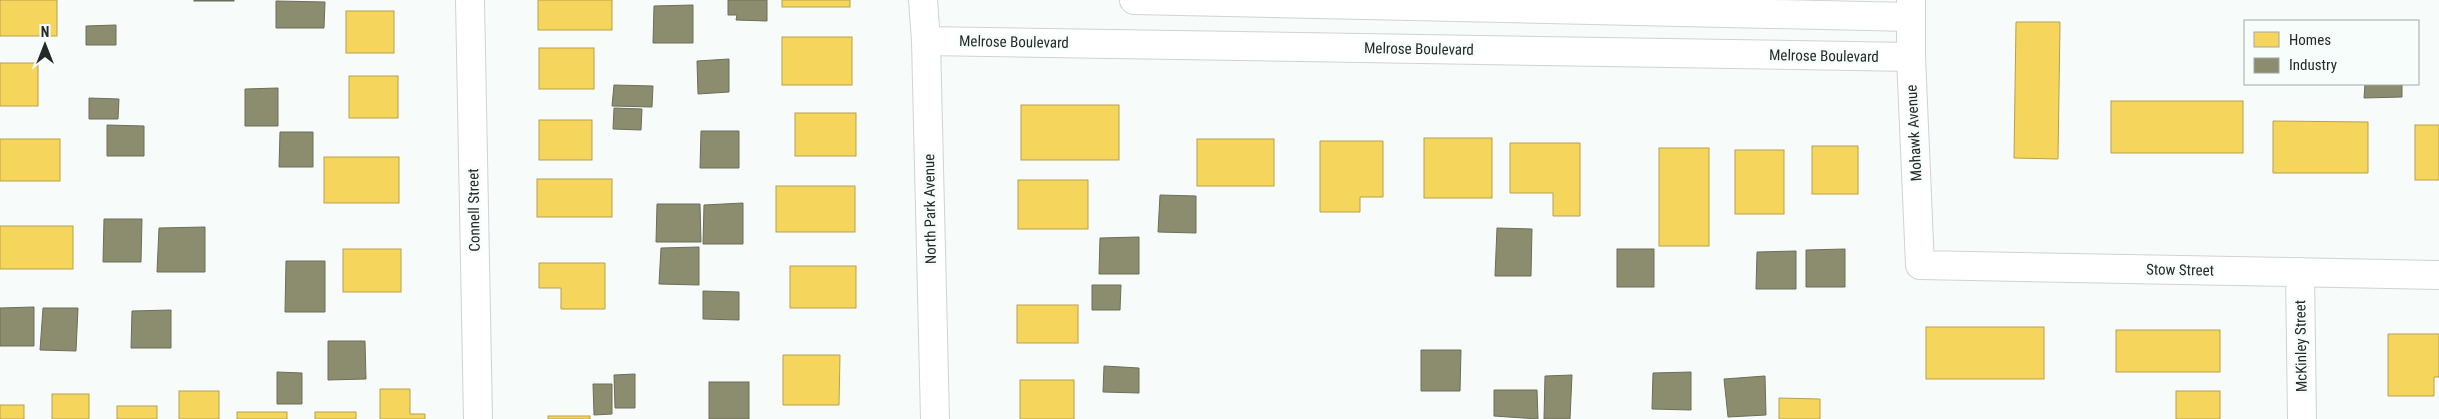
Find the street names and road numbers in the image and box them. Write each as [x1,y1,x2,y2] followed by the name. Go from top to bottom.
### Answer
[959,32,1069,52] street label: Melrose Boulevard
[1364,39,1474,59] street label: Melrose Boulevard
[1769,46,1879,66] street label: Melrose Boulevard
[1902,84,1926,182] street label: Mohawk Avenue
[920,154,940,264] street label: North Park Avenue
[464,168,484,252] street label: Connell Street
[2146,260,2214,280] street label: Stow Street
[2291,300,2311,392] street label: McKinley Street

